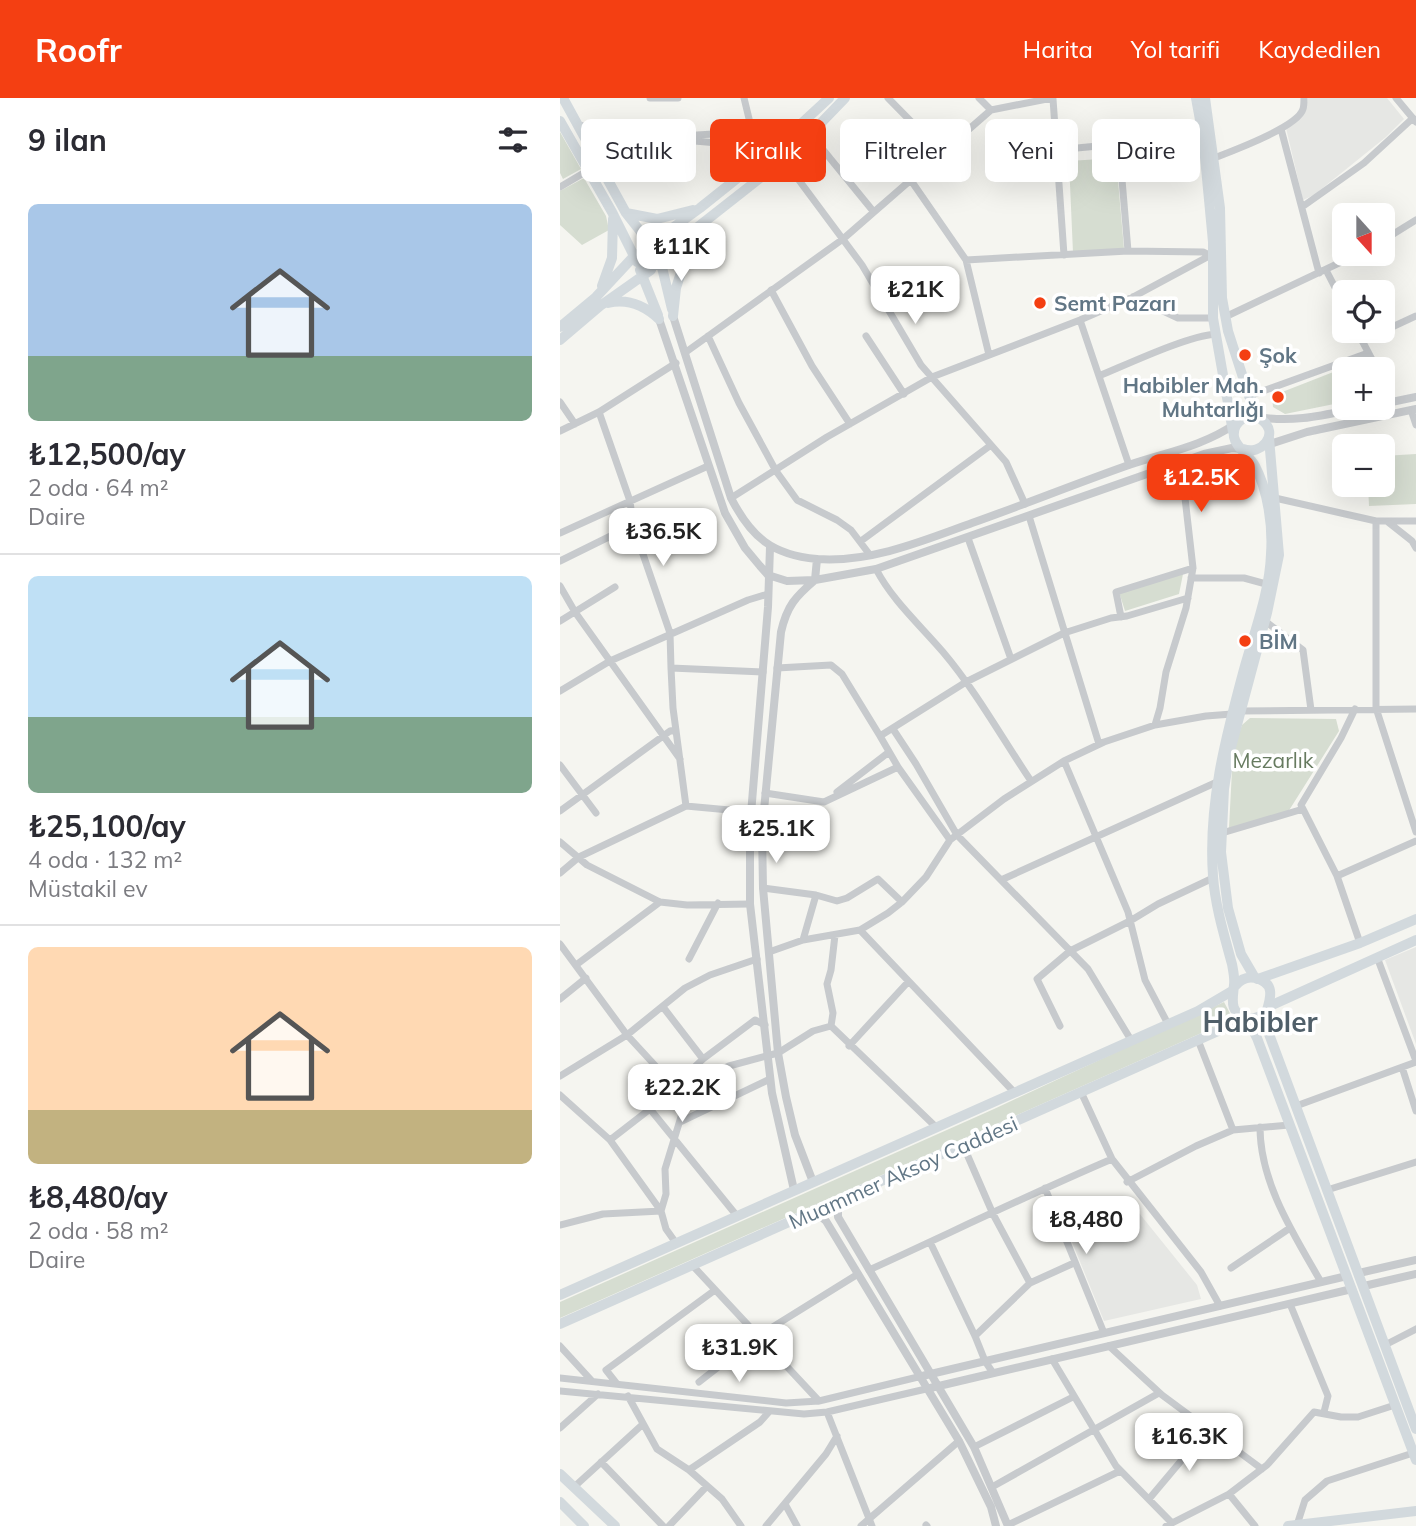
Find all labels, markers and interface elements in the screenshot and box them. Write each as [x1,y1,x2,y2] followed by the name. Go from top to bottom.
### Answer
[35,29,122,70] text: Roofr
[1023,34,1093,64] text: Harita
[1131,34,1220,64] text: Yol tarifi
[1258,34,1381,64] text: Kaydedilen
[581,119,696,182] chip: Satılık
[710,119,826,182] chip: Kiralık
[840,119,971,182] chip: Filtreler
[985,119,1078,182] chip: Yeni
[1092,119,1200,182] chip: Daire
[28,121,107,159] text: 9 ilan
[494,121,532,159] icon: filters
[1332,203,1395,266] north arrow
[1332,203,1395,497] map controls
[640,223,722,283] pin: ₺11K
[653,231,709,260] text: ₺11K
[217,250,343,376] icon: home
[874,266,956,326] pin: ₺21K
[887,274,943,303] text: ₺21K
[1332,280,1395,343] button: locate
[1054,290,1176,316] place label: Semt Pazarı
[1032,295,1048,311] marker: Semt Pazarı
[1259,342,1297,368] place label: Şok
[1237,347,1253,363] marker: Şok
[1332,357,1395,420] button: +
[1123,372,1264,422] place label: Habibler Mah. Muhtarlığı
[1270,389,1286,405] marker: Habibler Mah. Muhtarlığı
[1332,434,1395,497] button: −
[28,435,186,473] text: ₺12,500/ay
[1144,454,1258,514] pin: ₺12.5K
[1163,462,1239,491] text: ₺12.5K
[28,473,168,502] text: 2 oda · 64 m²
[28,502,85,531] text: Daire
[606,508,720,568] pin: ₺36.5K
[625,516,701,545] text: ₺36.5K
[217,622,343,748] icon: home
[1259,628,1298,654] place label: BİM
[1237,633,1253,649] marker: BİM
[1232,747,1314,773] park label: Mezarlık
[719,806,833,865] pin: ₺25.1K
[28,807,186,845] text: ₺25,100/ay
[738,813,814,842] text: ₺25.1K
[28,845,182,874] text: 4 oda · 132 m²
[28,874,148,903] text: Müstakil ev
[217,993,343,1119] icon: home
[1203,1004,1318,1039] district label: Habibler
[625,1065,739,1124] pin: ₺22.2K
[644,1072,720,1101] text: ₺22.2K
[785,1110,1021,1234] street label: Muammer Aksoy Caddesi
[28,1178,168,1216] text: ₺8,480/ay
[1029,1196,1143,1256] pin: ₺8,480
[1049,1204,1123,1233] text: ₺8,480
[28,1216,168,1245] text: 2 oda · 58 m²
[28,1245,85,1274] text: Daire
[682,1324,796,1384] pin: ₺31.9K
[701,1332,777,1361] text: ₺31.9K
[1132,1414,1246,1473] pin: ₺16.3K
[1151,1421,1227,1450] text: ₺16.3K

